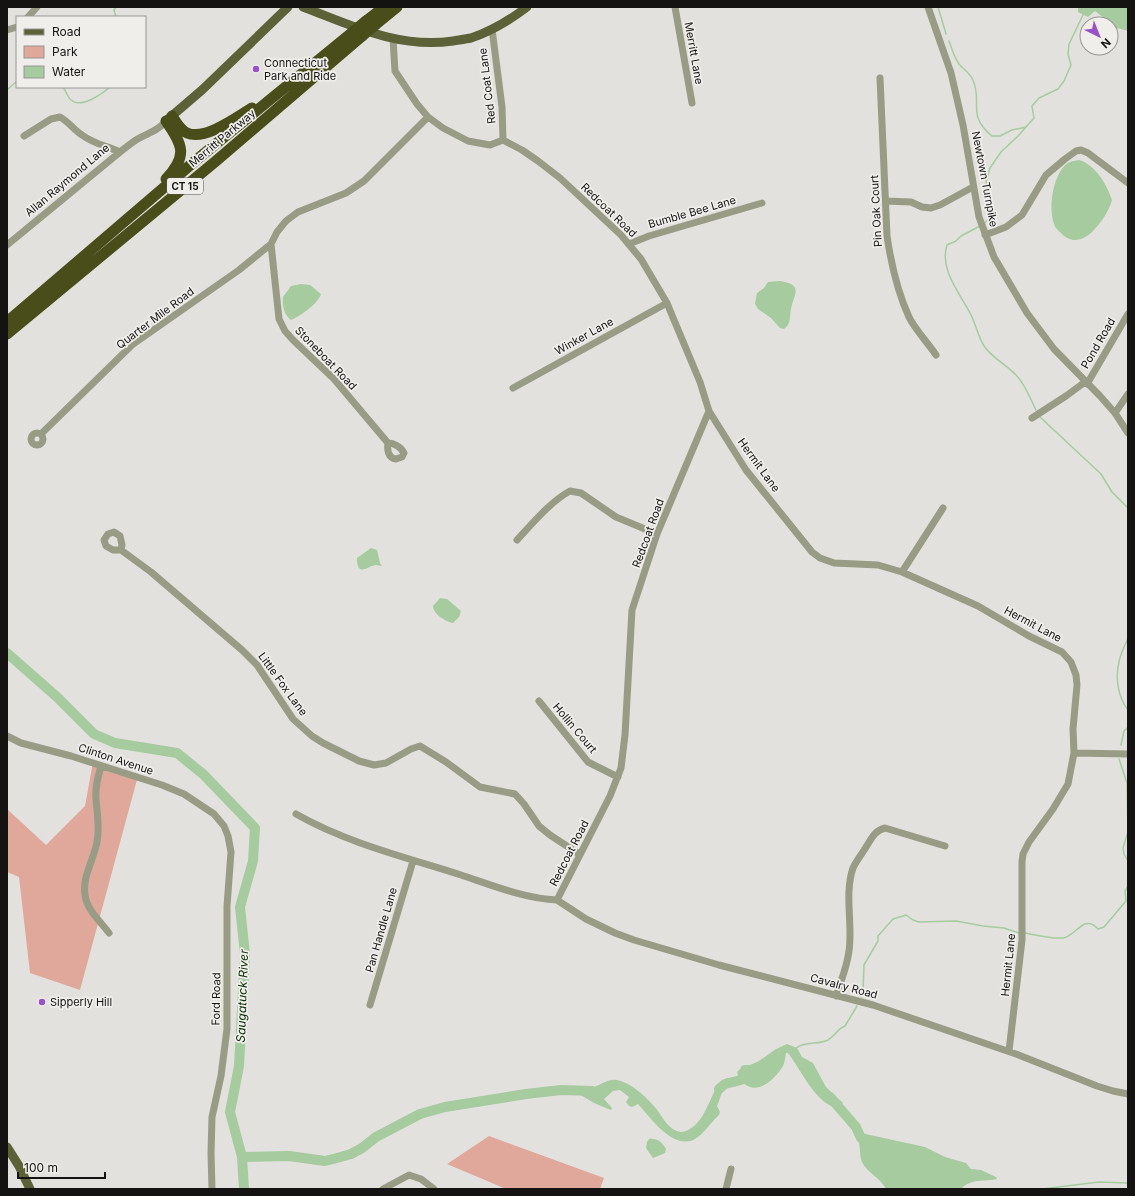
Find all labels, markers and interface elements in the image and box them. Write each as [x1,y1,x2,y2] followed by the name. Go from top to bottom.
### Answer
[16,16,146,88] legend
[1079,16,1119,56] north arrow
[682,21,706,85] street label: Merritt Lane
[52,24,81,39] text: Road
[1098,35,1114,51] text: N
[52,44,78,59] text: Park
[475,47,499,125] street label: Red Coat Lane
[264,56,336,83] place label: Connecticut Park and Ride
[52,64,86,79] text: Water
[251,64,261,74] marker: Connecticut Park and Ride
[186,106,258,170] street label: Merritt Parkway
[969,130,1001,228] street label: Newtown Turnpike
[22,141,112,219] street label: Allan Raymond Lane
[867,174,885,247] street label: Pin Oak Court
[167,178,203,194] road number: CT 15
[578,180,640,240] street label: Redcoat Road
[646,193,738,231] street label: Bumble Bee Lane
[113,284,197,352] street label: Quarter Mile Road
[552,314,616,358] street label: Winker Lane
[1078,315,1118,371] street label: Pond Road
[292,323,360,393] street label: Stoneboat Road
[735,435,783,495] street label: Hermit Lane
[629,497,667,569] street label: Redcoat Road
[1002,603,1064,645] street label: Hermit Lane
[255,650,311,718] street label: Little Fox Lane
[550,700,600,756] street label: Hollin Court
[77,740,155,778] street label: Clinton Avenue
[546,818,592,888] street label: Redcoat Road
[362,886,400,974] street label: Pan Handle Lane
[998,933,1018,997] street label: Hermit Lane
[233,949,251,1043] water label: Saugatuck River
[809,970,879,1002] street label: Cavalry Road
[209,972,223,1026] street label: Ford Road
[50,995,112,1009] place label: Sipperly Hill
[37,997,47,1007] marker: Sipperly Hill
[18,1154,105,1180] scale bar
[24,1160,58,1175] text: 100 m

